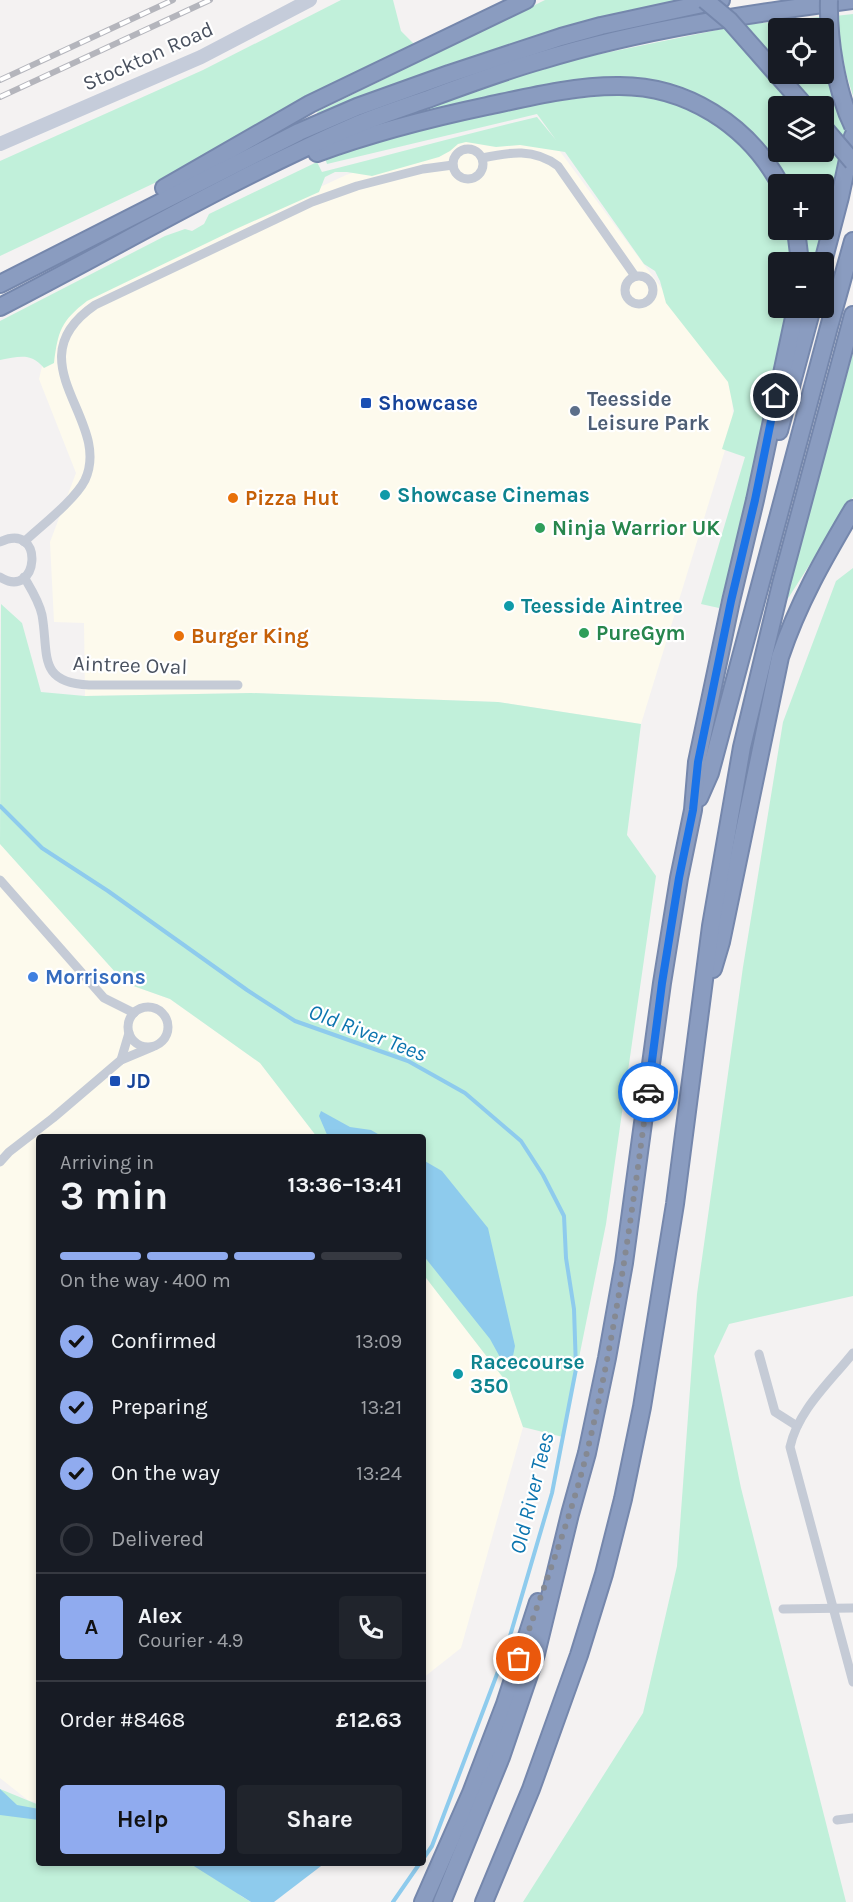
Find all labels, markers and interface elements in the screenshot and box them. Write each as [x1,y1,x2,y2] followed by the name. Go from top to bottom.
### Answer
[79,17,217,95] street label: Stockton Road
[768,18,834,318] map controls
[768,18,834,84] button: locate
[768,96,834,162] button: layers
[768,174,834,240] button: +
[768,252,834,318] button: −
[750,370,801,421] pin
[759,379,792,412] icon: home
[587,387,710,435] place label: Teesside Leisure Park
[378,391,478,415] place label: Showcase
[359,396,373,410] marker: Showcase
[568,404,582,418] marker: Teesside Leisure Park
[397,483,590,507] place label: Showcase Cinemas
[245,486,339,510] place label: Pizza Hut
[378,488,392,502] marker: Showcase Cinemas
[226,491,240,505] marker: Pizza Hut
[552,516,720,540] place label: Ninja Warrior UK
[533,521,547,535] marker: Ninja Warrior UK
[521,594,683,618] place label: Teesside Aintree
[502,599,516,613] marker: Teesside Aintree
[596,621,685,645] place label: PureGym
[191,624,309,648] place label: Burger King
[577,626,591,640] marker: PureGym
[172,629,186,643] marker: Burger King
[72,651,188,679] street label: Aintree Oval
[45,965,146,989] place label: Morrisons
[26,970,40,984] marker: Morrisons
[305,998,430,1067] water label: Old River Tees
[618,1062,678,1122] courier
[127,1069,151,1093] place label: JD
[108,1074,122,1088] marker: JD
[632,1076,665,1109] icon: car
[60,1151,154,1174] text: Arriving in
[288,1172,402,1198] text: 13:36–13:41
[60,1173,168,1219] text: 3 min
[60,1269,231,1292] text: On the way · 400 m
[60,1325,93,1358] icon: check
[111,1328,217,1354] text: Confirmed
[356,1330,402,1353] text: 13:09
[470,1350,585,1398] place label: Racecourse 350
[451,1367,465,1381] marker: Racecourse 350
[60,1391,93,1424] icon: check
[111,1394,208,1420] text: Preparing
[361,1396,402,1419] text: 13:21
[504,1430,560,1557] water label: Old River Tees
[60,1457,93,1490] icon: check
[111,1460,220,1486] text: On the way
[356,1462,402,1485] text: 13:24
[111,1526,204,1552] text: Delivered
[339,1596,402,1659] button: phone
[138,1603,182,1629] text: Alex
[85,1614,98,1640] text: A
[138,1629,243,1652] text: Courier · 4.9
[493,1633,544,1684] pin
[502,1642,535,1675] icon: bag
[60,1707,185,1733] text: Order #8468
[336,1707,402,1733] text: £12.63
[60,1785,225,1854] button: Help
[237,1785,402,1854] button: Share

